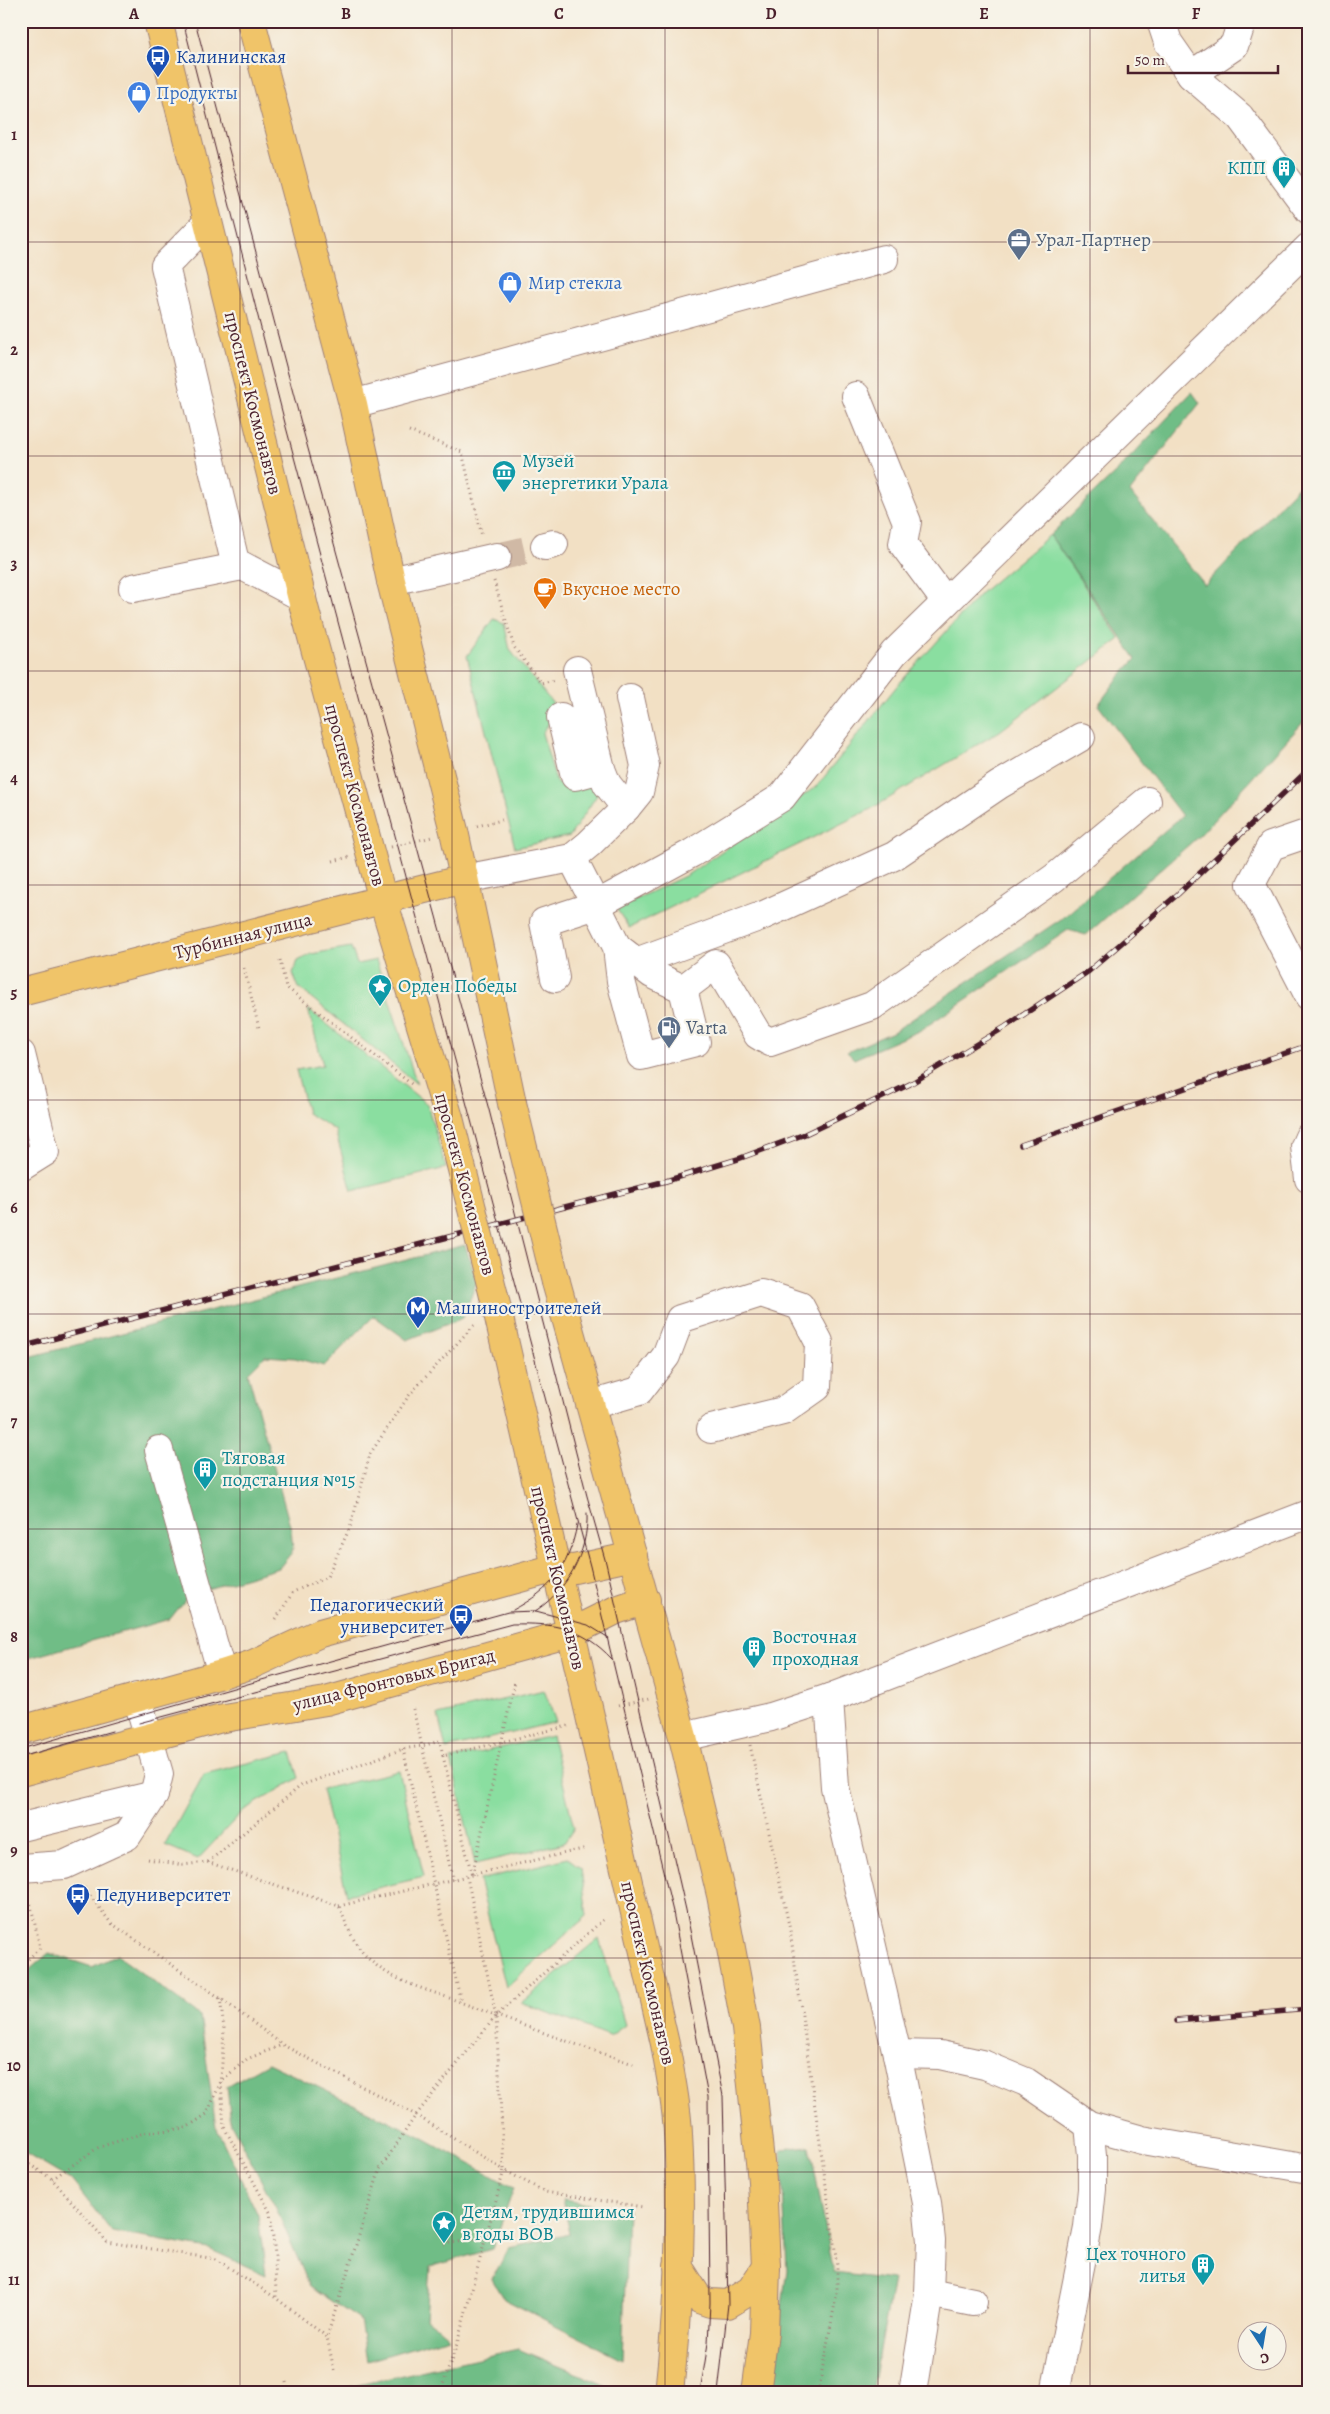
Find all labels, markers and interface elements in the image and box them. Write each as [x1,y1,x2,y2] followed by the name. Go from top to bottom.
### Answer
[128,3,140,25] text: A
[341,3,351,25] text: B
[554,3,564,25] text: C
[765,3,777,25] text: D
[979,3,989,25] text: E
[1192,3,1201,25] text: F
[1128,42,1278,74] scale bar
[145,44,171,78] bus stop icon: Калининская
[176,44,286,70] place label: Калининская
[1135,50,1165,70] text: 50 m
[126,80,152,114] shop icon: Продукты
[156,80,238,106] place label: Продукты
[11,124,17,146] text: 1
[1227,155,1266,181] place label: КПП
[1271,155,1297,189] building icon: КПП
[1006,227,1032,261] office icon: Урал-Партнер
[1036,227,1151,253] place label: Урал-Партнер
[497,270,523,304] shop icon: Мир стекла
[528,270,622,296] place label: Мир стекла
[218,309,288,497] street label: проспект Космонавтов
[10,339,18,361] text: 2
[522,448,669,496] place label: Музей энергетики Урала
[491,459,517,493] museum icon: Музей энергетики Урала
[11,553,18,575] text: 3
[532,576,558,610] cafe icon: Вкусное место
[562,576,680,602] place label: Вкусное место
[318,701,392,889] street label: проспект Космонавтов
[10,768,18,790] text: 4
[171,906,315,966] street label: Турбинная улица
[367,973,393,1007] place icon: Орден Победы
[398,973,517,999] place label: Орден Победы
[11,982,18,1004] text: 5
[656,1015,682,1049] fuel station icon: Varta
[685,1015,727,1041] place label: Varta
[428,1090,502,1278] street label: проспект Космонавтов
[10,1197,18,1219] text: 6
[405,1295,431,1329] metro station icon: Машиностроителей
[436,1295,602,1321] place label: Машиностроителей
[11,1411,18,1433] text: 7
[222,1445,356,1493] place label: Тяговая подстанция №15
[192,1456,218,1490] building icon: Тяговая подстанция №15
[524,1484,592,1672] street label: проспект Космонавтов
[309,1592,445,1640] place label: Педагогический университет
[448,1603,474,1637] bus stop icon: Педагогический университет
[772,1624,859,1672] place label: Восточная проходная
[10,1626,18,1648] text: 8
[741,1635,767,1669] building icon: Восточная проходная
[289,1642,498,1718] street label: улица Фронтовых Бригад
[10,1840,18,1862] text: 9
[614,1879,682,2067] street label: проспект Космонавтов
[65,1882,91,1916] bus stop icon: Педуниверситет
[96,1882,231,1908] place label: Педуниверситет
[7,2055,21,2077] text: 10
[462,2199,635,2247] place label: Детям, трудившимся в годы ВОВ
[431,2210,457,2244] place icon: Детям, трудившимся в годы ВОВ
[1086,2241,1186,2289] place label: Цех точного литья
[1190,2252,1216,2286] building icon: Цех точного литья
[8,2269,20,2291] text: 11
[1238,2322,1288,2372] north arrow
[1258,2348,1271,2368] text: С

